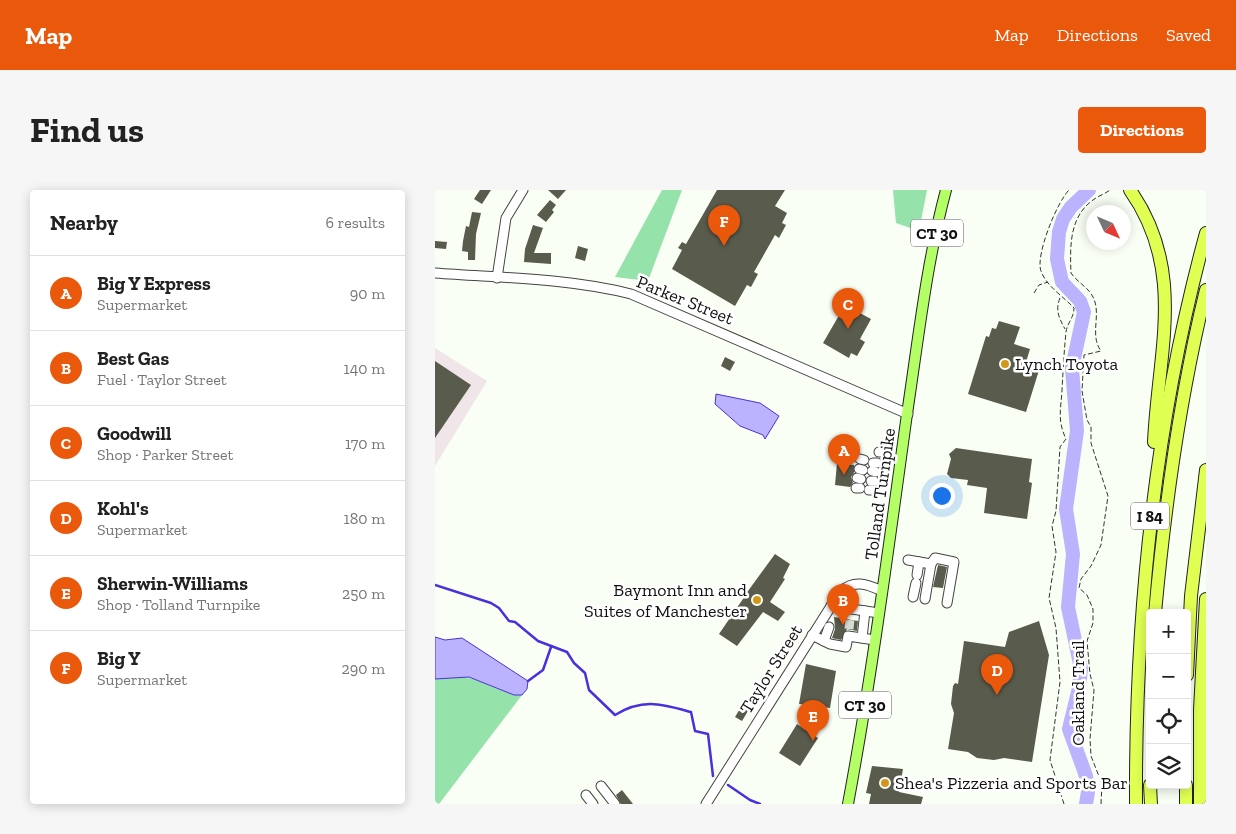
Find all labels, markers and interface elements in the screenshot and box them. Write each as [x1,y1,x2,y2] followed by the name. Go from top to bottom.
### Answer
[25,21,72,50] text: Map
[994,24,1029,46] text: Map
[1057,24,1138,46] text: Directions
[1166,24,1211,46] text: Saved
[1078,107,1206,153] button: Directions
[30,109,144,151] text: Find us
[708,205,740,246] pin: F
[1086,205,1131,250] north arrow
[50,210,118,235] text: Nearby
[325,213,385,232] text: 6 results
[911,219,963,246] road number: CT 30
[633,271,737,330] street label: Parker Street
[97,272,211,295] text: Big Y Express
[61,284,72,303] text: A
[350,284,385,303] text: 90 m
[832,288,864,329] pin: C
[97,295,187,314] text: Supermarket
[97,347,169,370] text: Best Gas
[1015,353,1118,375] place label: Lynch Toyota
[999,358,1011,370] marker: Lynch Toyota
[61,359,71,378] text: B
[344,359,385,378] text: 140 m
[97,370,227,389] text: Fuel · Taylor Street
[97,422,171,445] text: Goodwill
[860,427,900,561] street label: Tolland Turnpike
[61,434,71,453] text: C
[345,434,385,453] text: 170 m
[828,434,860,475] pin: A
[97,445,234,464] text: Shop · Parker Street
[929,483,955,509] your location
[97,497,149,520] text: Kohl's
[1131,502,1169,530] road number: I 84
[60,509,72,528] text: D
[344,509,385,528] text: 180 m
[97,520,187,539] text: Supermarket
[97,572,248,595] text: Sherwin-Williams
[584,579,747,622] place label: Baymont Inn and Suites of Manchester
[61,584,71,603] text: E
[342,584,385,603] text: 250 m
[827,584,859,625] pin: B
[751,594,763,606] marker: Baymont Inn and Suites of Manchester
[97,595,260,614] text: Shop · Tolland Turnpike
[1146,609,1191,789] map controls
[1146,609,1191,654] button: +
[735,620,807,718] street label: Taylor Street
[1067,640,1089,746] street label: Oakland Trail
[97,647,141,670] text: Big Y
[981,654,1013,695] pin: D
[1146,654,1191,699] button: −
[61,659,71,678] text: F
[342,659,385,678] text: 290 m
[97,670,187,689] text: Supermarket
[839,692,891,718] road number: CT 30
[1146,699,1191,744] button: locate
[797,700,829,741] pin: E
[1146,744,1191,789] button: layers
[895,772,1128,794] place label: Shea's Pizzeria and Sports Bar
[879,777,891,789] marker: Shea's Pizzeria and Sports Bar

